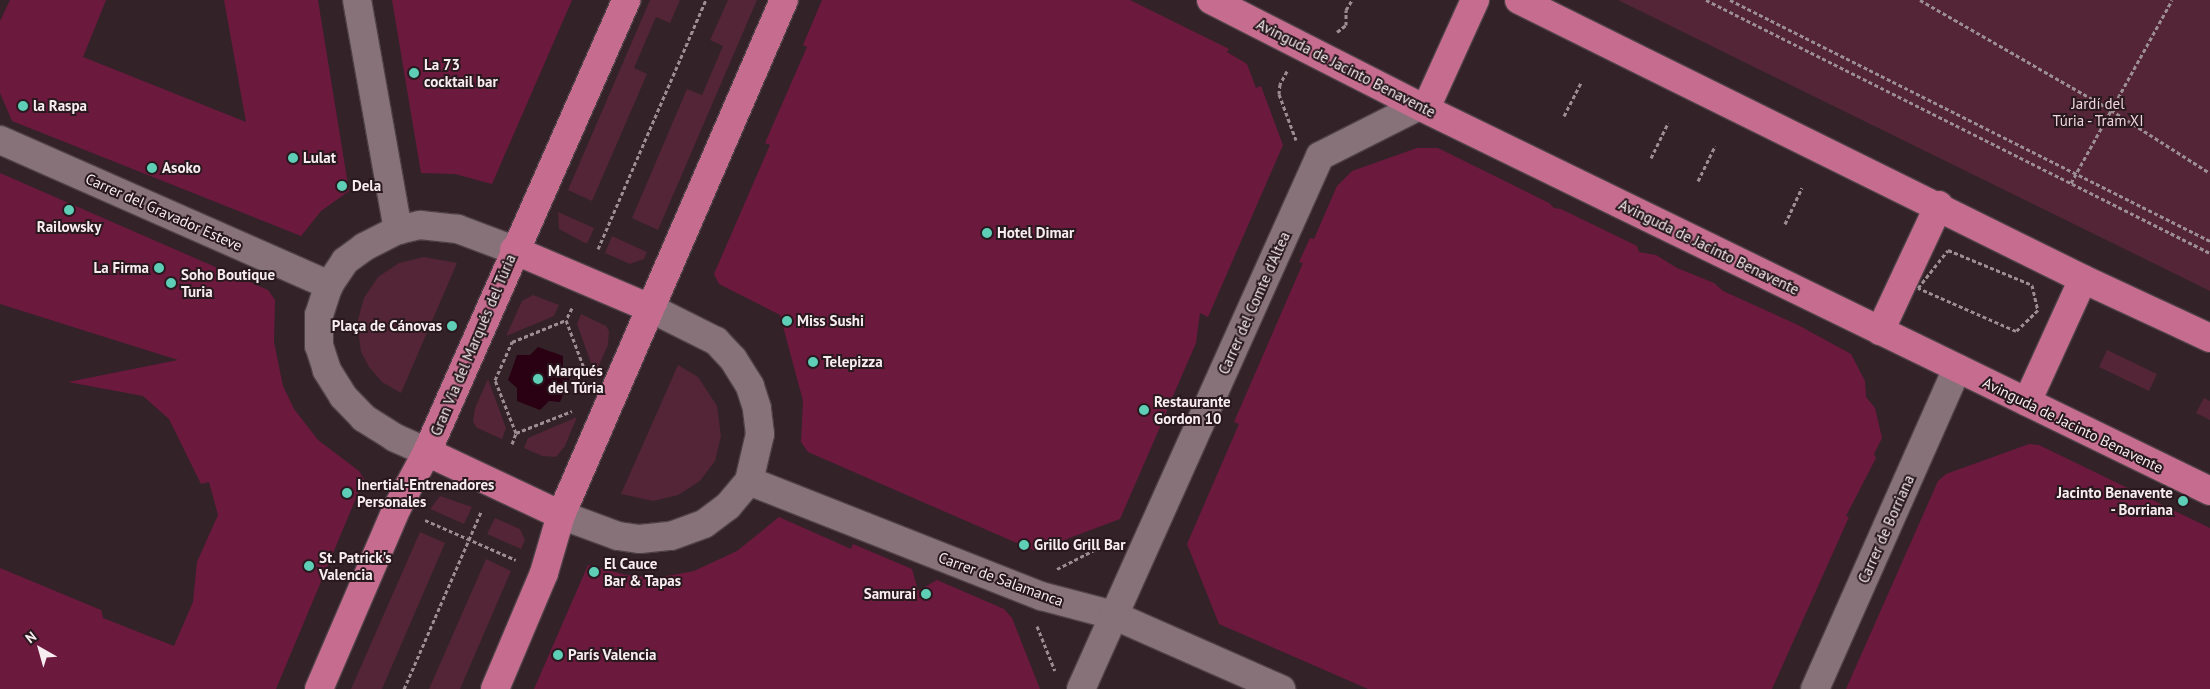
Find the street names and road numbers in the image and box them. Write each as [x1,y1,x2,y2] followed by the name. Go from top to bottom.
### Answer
[1254,15,1438,121] street label: Avinguda de Jacinto Benavente
[83,169,245,255] street label: Carrer del Gravador Esteve
[1616,195,1802,299] street label: Avinguda de Jacinto Benavente
[1214,229,1294,377] street label: Carrer del Comte d'Altea
[426,251,520,439] street label: Gran Via del Marqués del Túria
[1980,373,2166,477] street label: Avinguda de Jacinto Benavente
[1854,472,1918,586] street label: Carrer de Borriana
[936,548,1066,610] street label: Carrer de Salamanca

